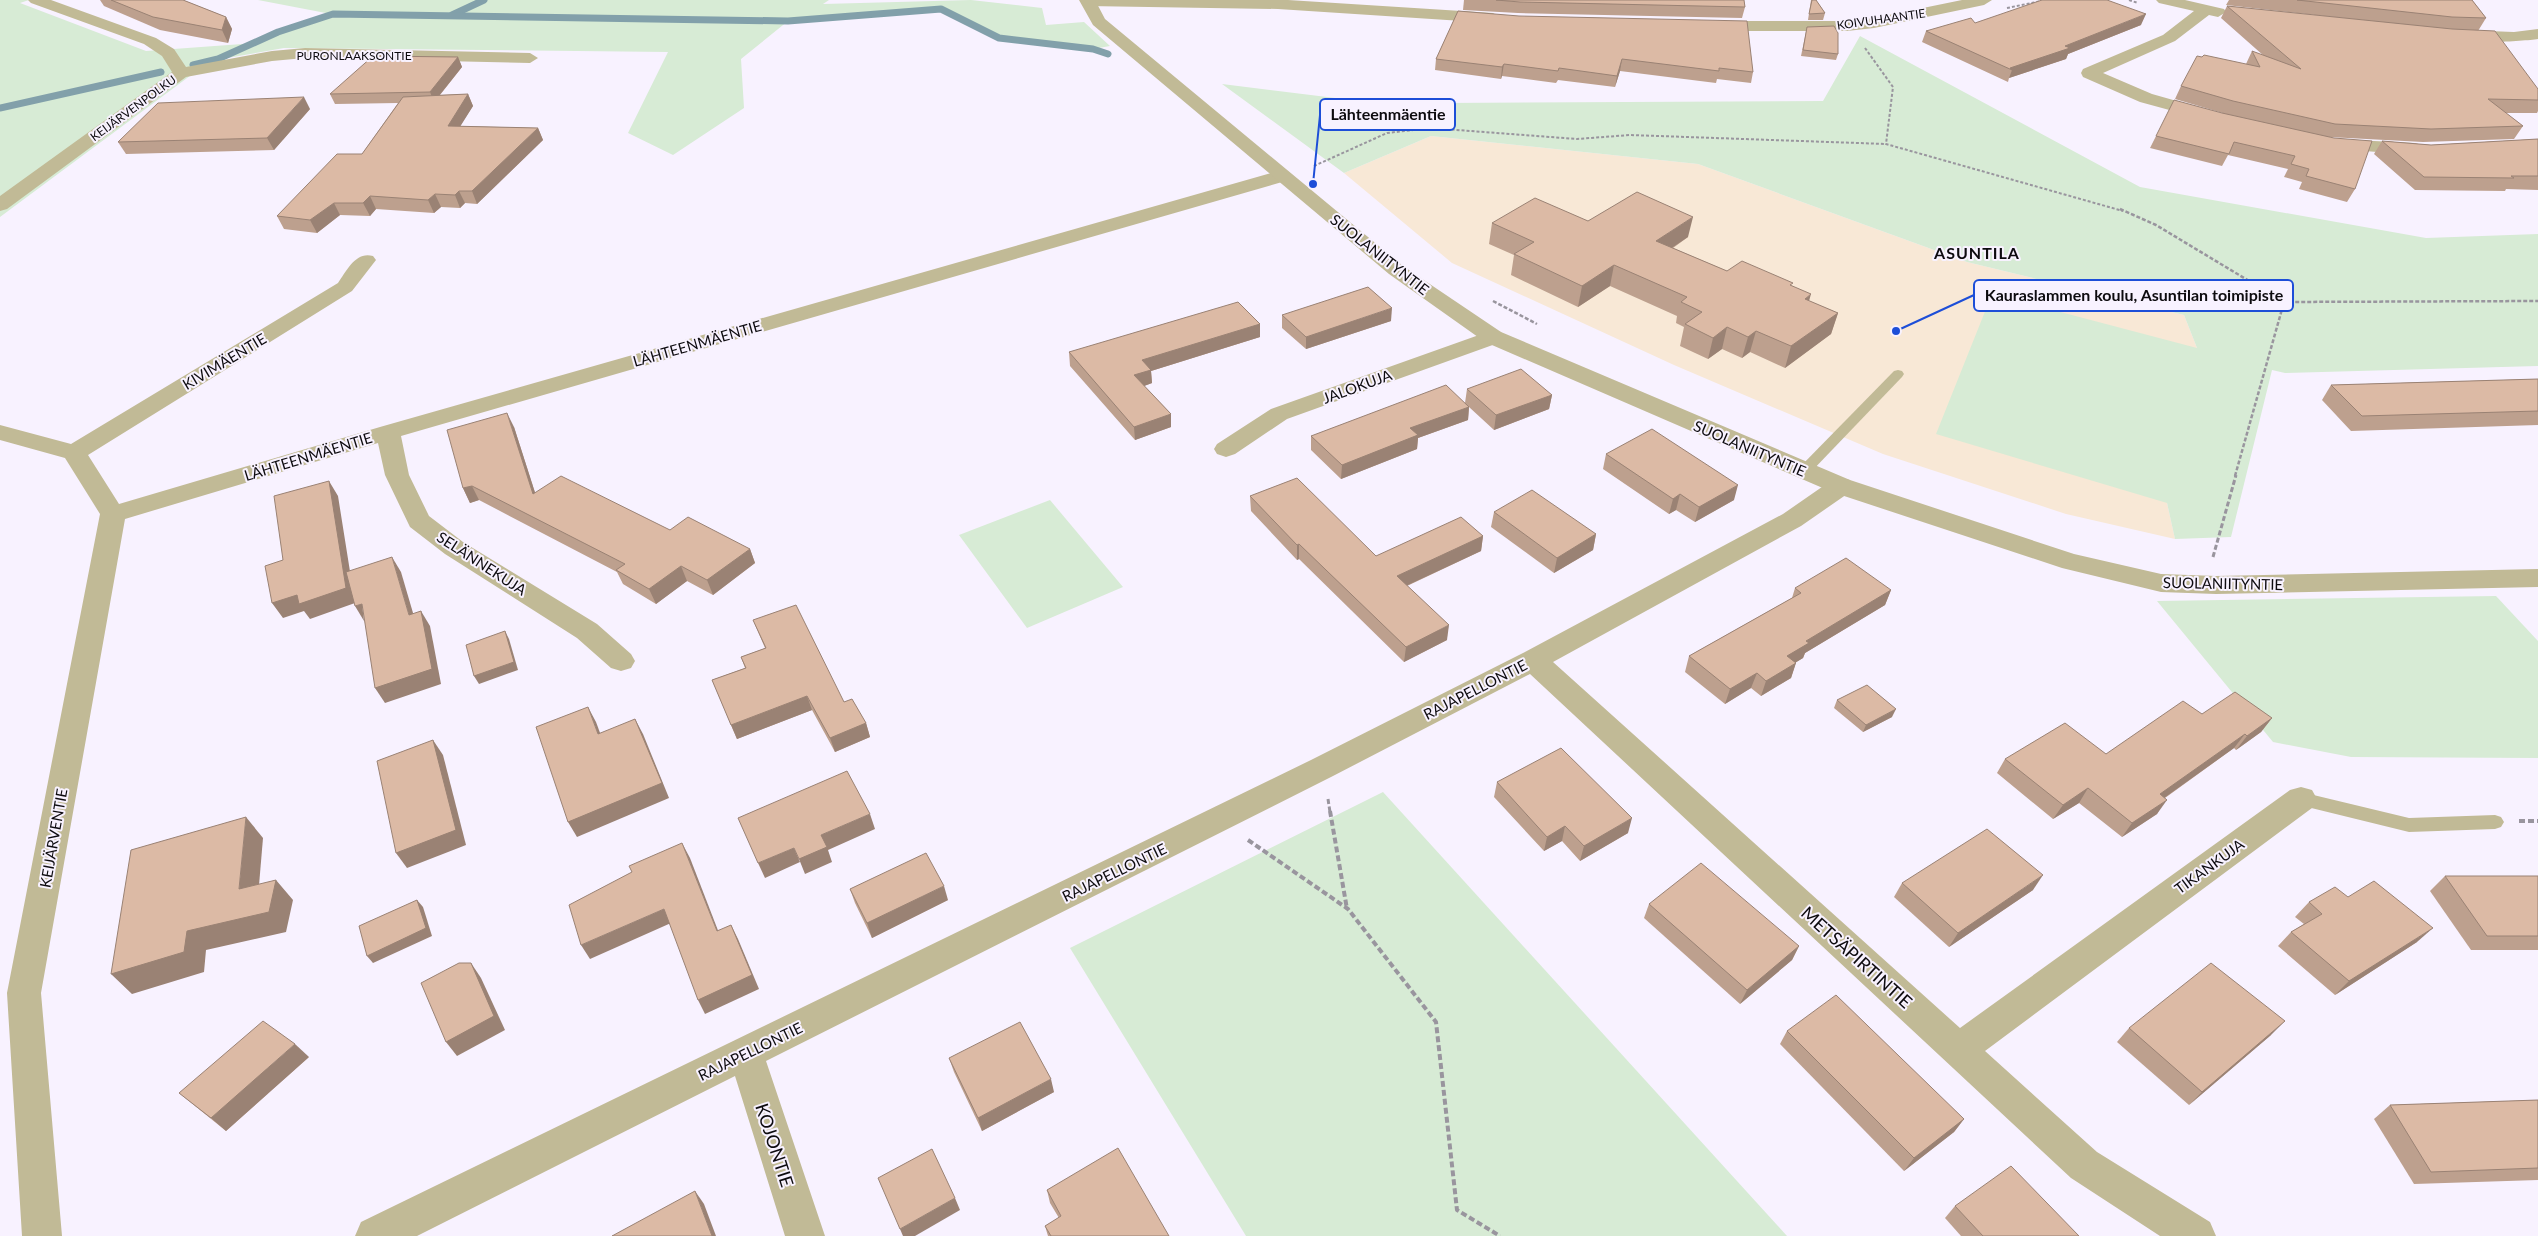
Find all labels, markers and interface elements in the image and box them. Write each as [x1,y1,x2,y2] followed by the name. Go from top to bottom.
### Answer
[1836,5,1926,33] street label: KOIVUHAANTIE
[296,48,412,63] street label: PURONLAAKSONTIE
[87,72,179,144] street label: KEIJÄRVENPOLKU
[1320,99,1455,130] callout: Lähteenmäentie
[1330,104,1446,123] text: Lähteenmäentie
[1327,210,1433,298] street label: SUOLANIITYNTIE
[1933,243,2020,262] district label: ASUNTILA
[1974,280,2293,311] callout: Kauraslammen koulu, Asuntilan toimipiste
[1985,285,2284,304] text: Kauraslammen koulu, Asuntilan toimipiste
[631,316,763,370] street label: LÄHTEENMÄENTIE
[179,329,269,393] street label: KIVIMÄENTIE
[1320,365,1395,407] street label: JALOKUJA
[1691,416,1809,480] street label: SUOLANIITYNTIE
[242,428,374,484] street label: LÄHTEENMÄENTIE
[434,527,531,599] street label: SELÄNNEKUJA
[2163,573,2283,593] street label: SUOLANIITYNTIE
[1420,655,1530,723] street label: RAJAPELLONTIE
[35,787,71,889] street label: KEIJÄRVENTIE
[2171,834,2248,897] street label: TIKANKUJA
[1059,839,1169,905] street label: RAJAPELLONTIE
[1797,901,1917,1013] street label: METSÄPIRTINTIE
[695,1018,805,1084] street label: RAJAPELLONTIE
[751,1100,799,1190] street label: KOJONTIE

